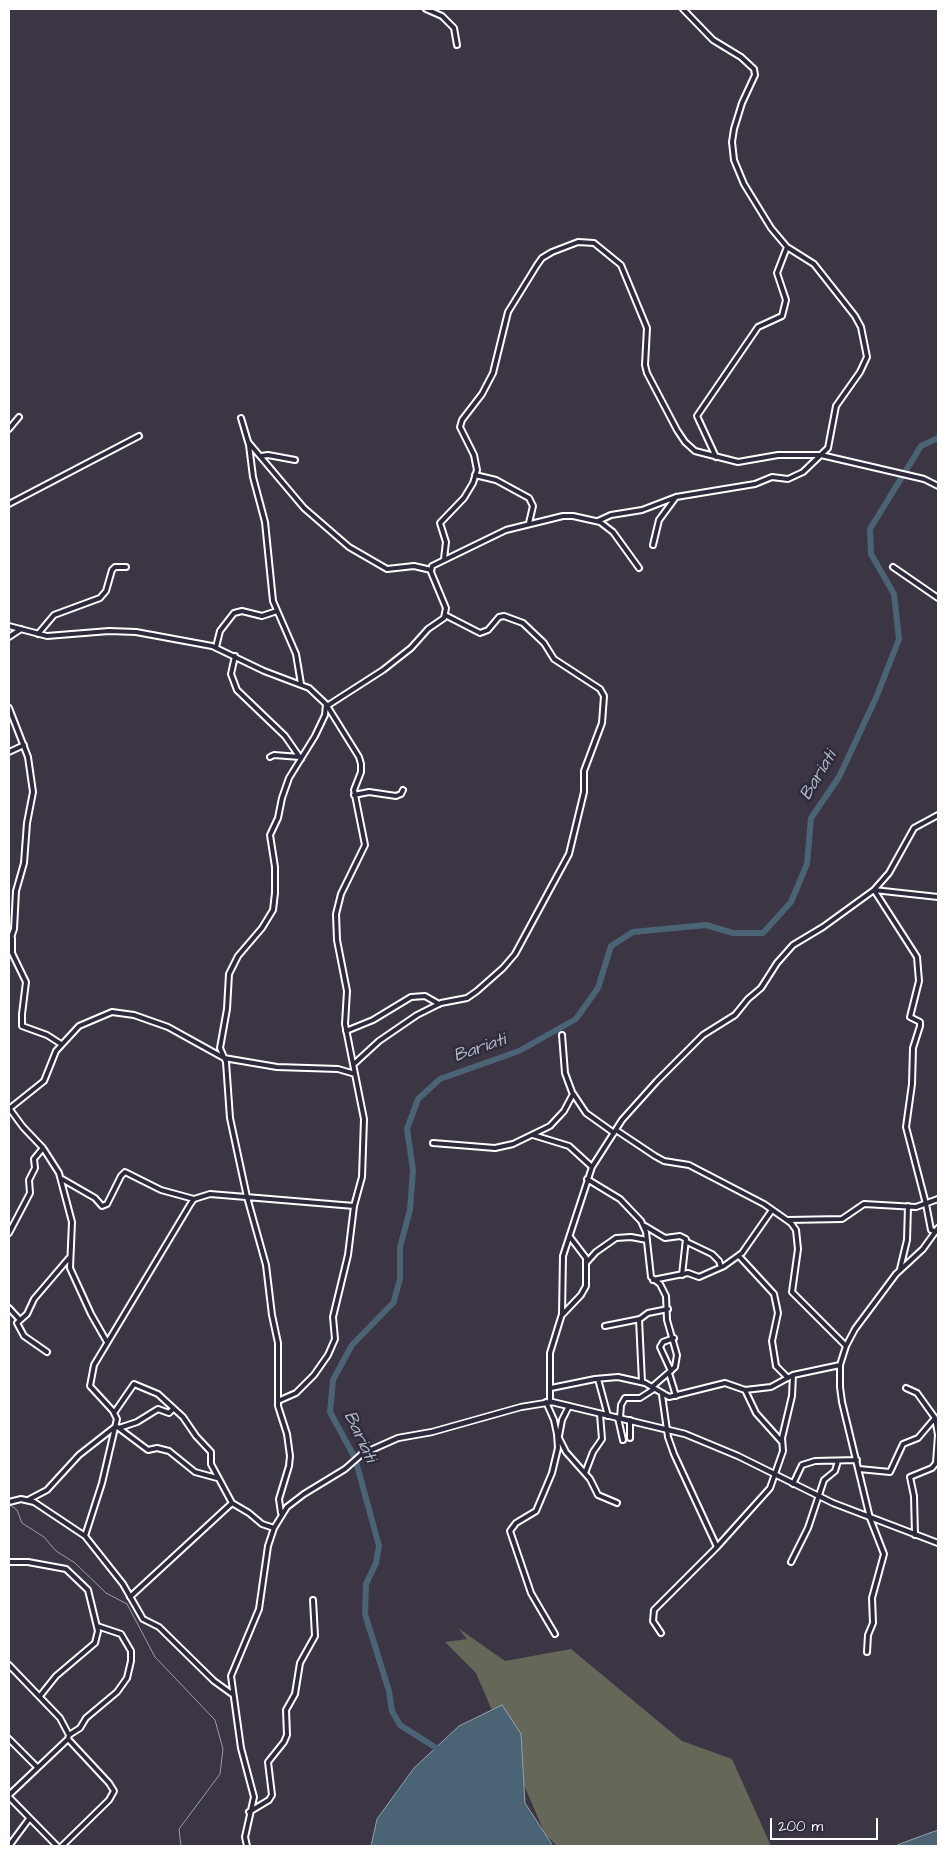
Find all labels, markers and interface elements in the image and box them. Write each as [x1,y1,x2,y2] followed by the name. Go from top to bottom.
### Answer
[796,747,842,805] water label: Bariati
[451,1030,509,1068] water label: Bariati
[338,1408,380,1466] water label: Bariati
[772,1808,880,1840] scale bar
[778,1816,823,1837] text: 200 m

